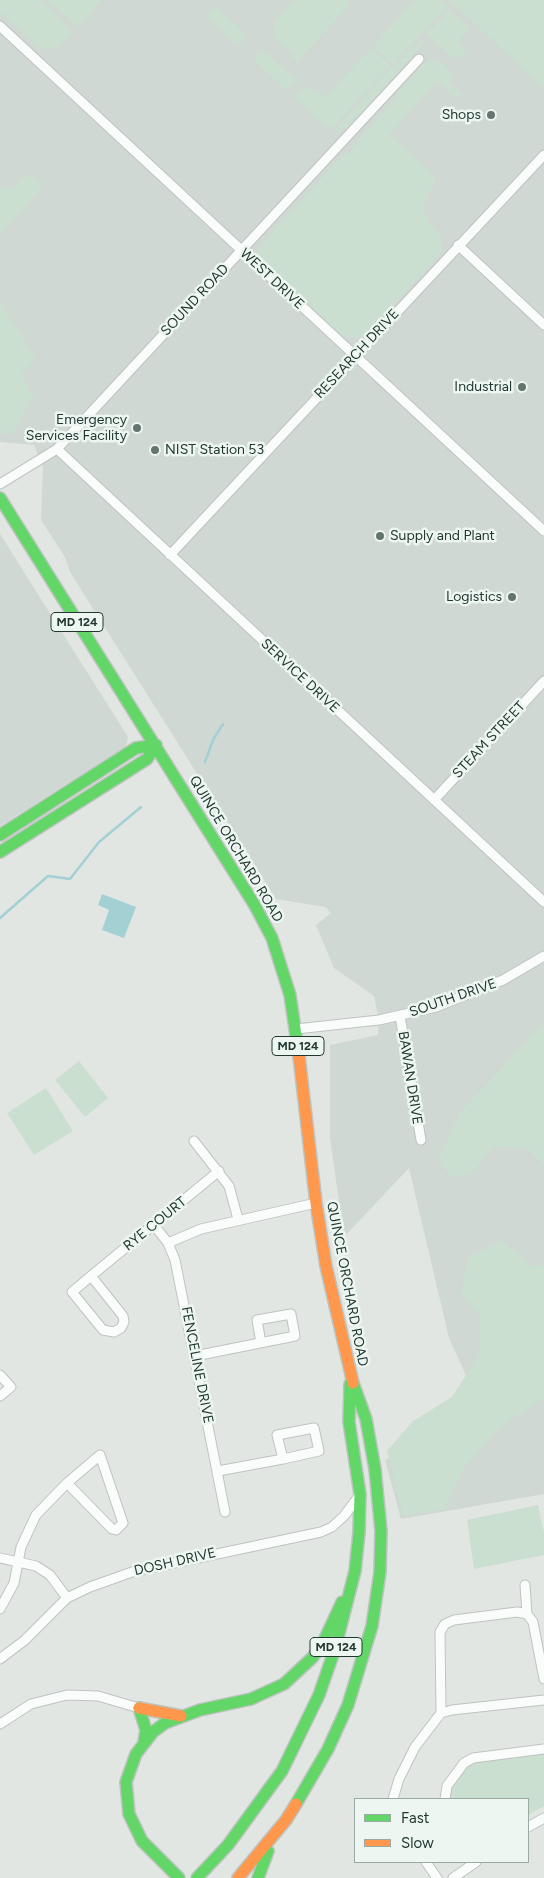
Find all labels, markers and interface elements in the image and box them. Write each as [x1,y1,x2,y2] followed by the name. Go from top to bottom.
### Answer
[442,107,481,123] place label: Shops
[485,109,497,121] marker: Shops
[236,245,308,313] street label: WEST DRIVE
[157,261,233,339] street label: SOUND ROAD
[311,306,403,402] street label: RESEARCH DRIVE
[454,379,512,395] place label: Industrial
[516,381,528,393] marker: Industrial
[26,412,127,444] place label: Emergency Services Facility
[131,422,143,434] marker: Emergency Services Facility
[165,442,264,458] place label: NIST Station 53
[149,444,161,456] marker: NIST Station 53
[390,528,495,544] place label: Supply and Plant
[374,530,386,542] marker: Supply and Plant
[446,589,502,605] place label: Logistics
[506,591,518,603] marker: Logistics
[51,612,103,632] road number: MD 124
[257,635,343,717] street label: SERVICE DRIVE
[449,698,529,782] street label: STEAM STREET
[186,773,286,925] street label: QUINCE ORCHARD ROAD
[407,975,499,1021] street label: SOUTH DRIVE
[394,1030,426,1126] street label: BAWAN DRIVE
[272,1036,324,1056] road number: MD 124
[120,1193,190,1255] street label: RYE COURT
[323,1200,371,1368] street label: QUINCE ORCHARD ROAD
[177,1305,217,1425] street label: FENCELINE DRIVE
[133,1544,217,1580] street label: DOSH DRIVE
[310,1638,362,1656] road number: MD 124
[354,1798,529,1863] legend
[401,1809,429,1827] text: Fast
[401,1834,434,1852] text: Slow

